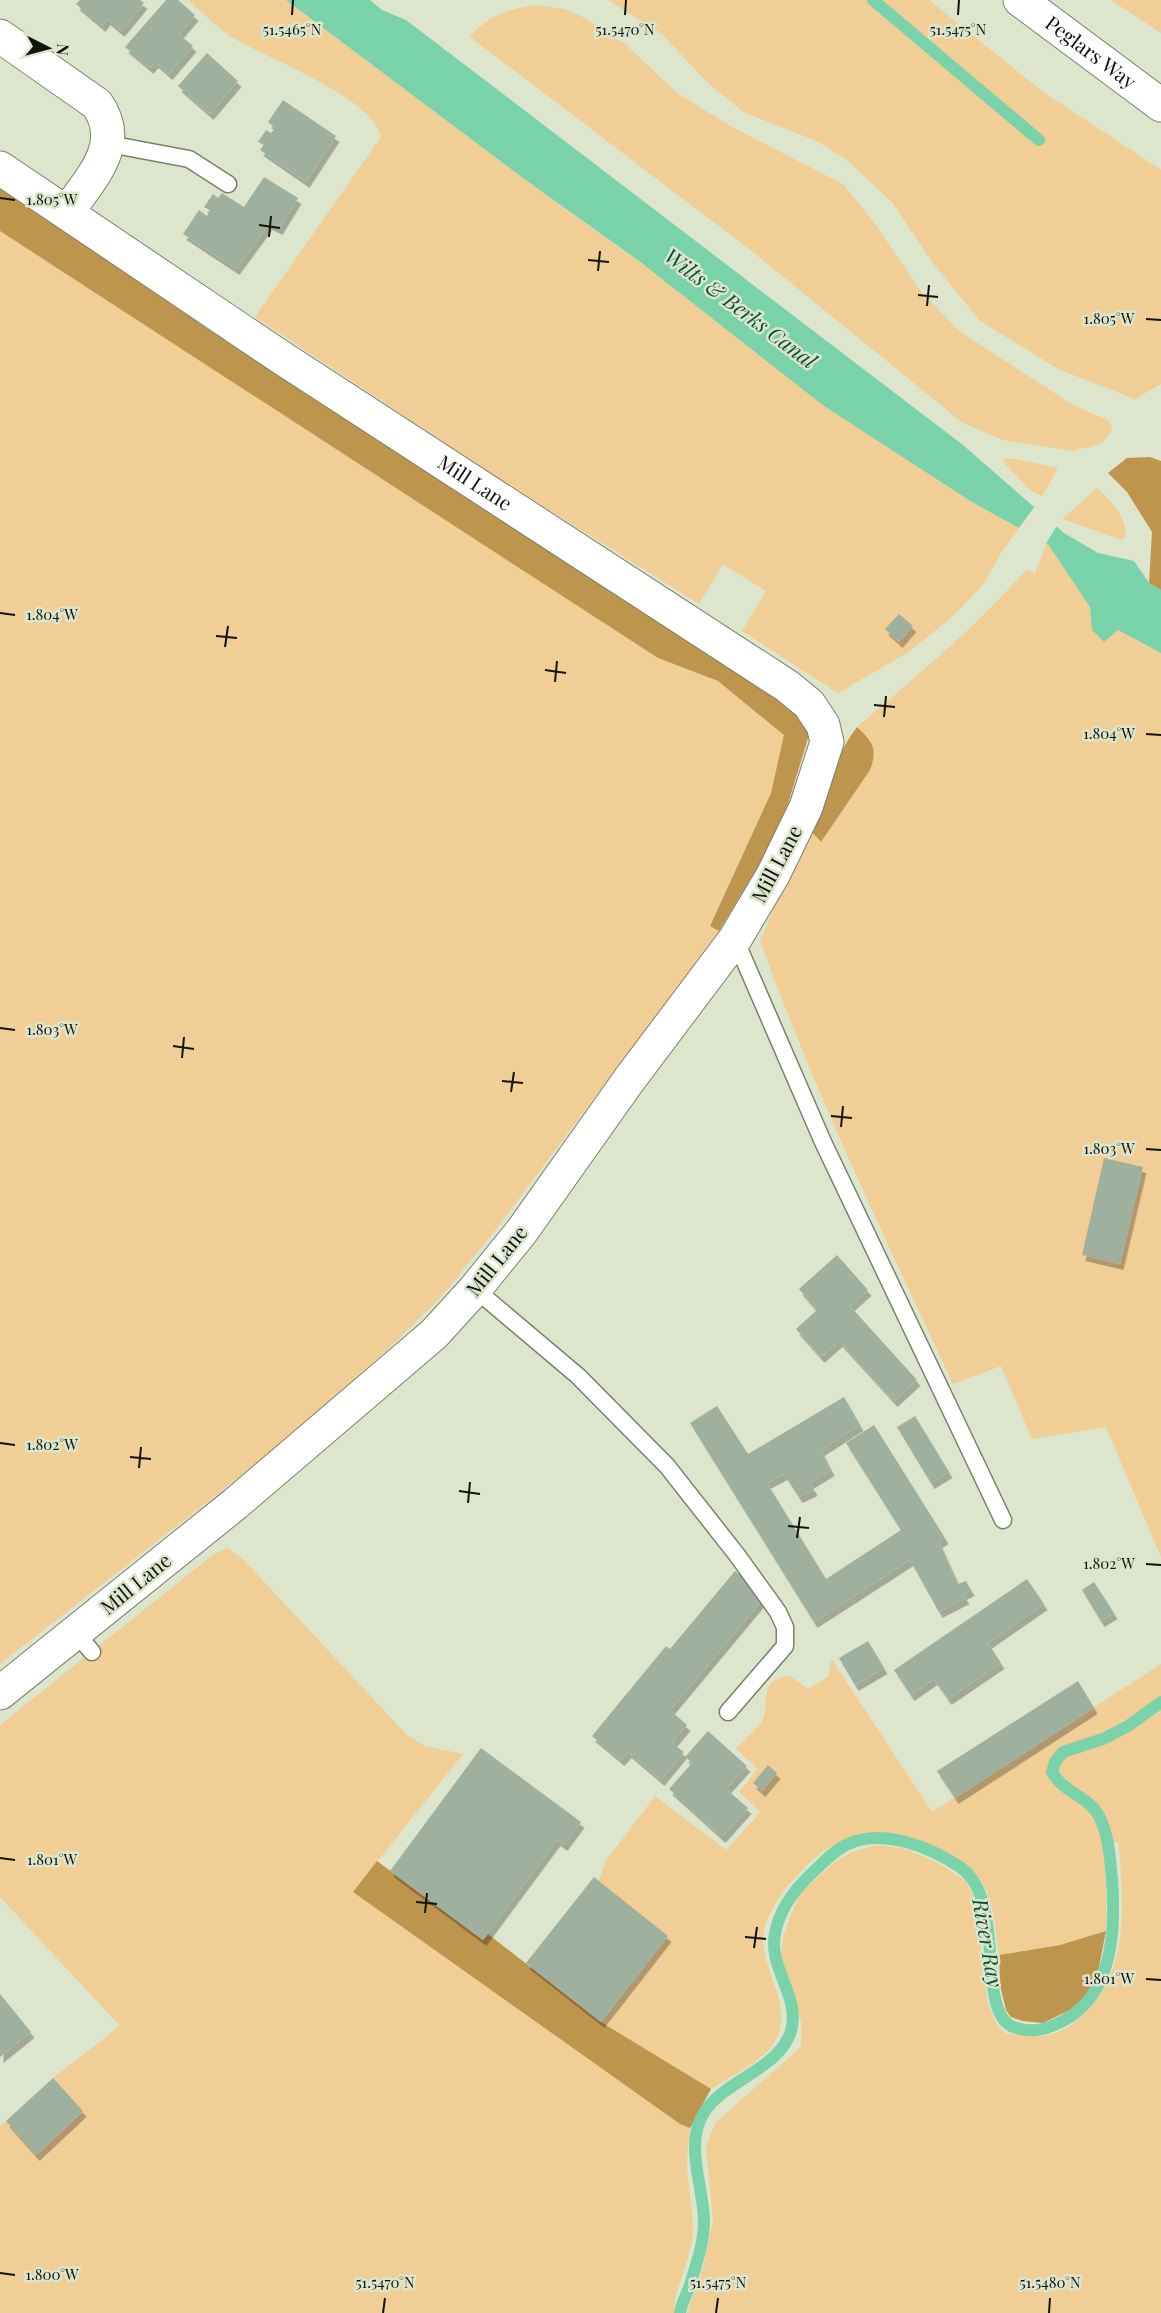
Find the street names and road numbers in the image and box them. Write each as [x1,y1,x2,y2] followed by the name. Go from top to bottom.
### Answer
[1040,9,1142,94] street label: Peglars Way
[433,448,518,516] street label: Mill Lane
[744,820,807,906] street label: Mill Lane
[459,1219,533,1301] street label: Mill Lane
[94,1546,176,1620] street label: Mill Lane

